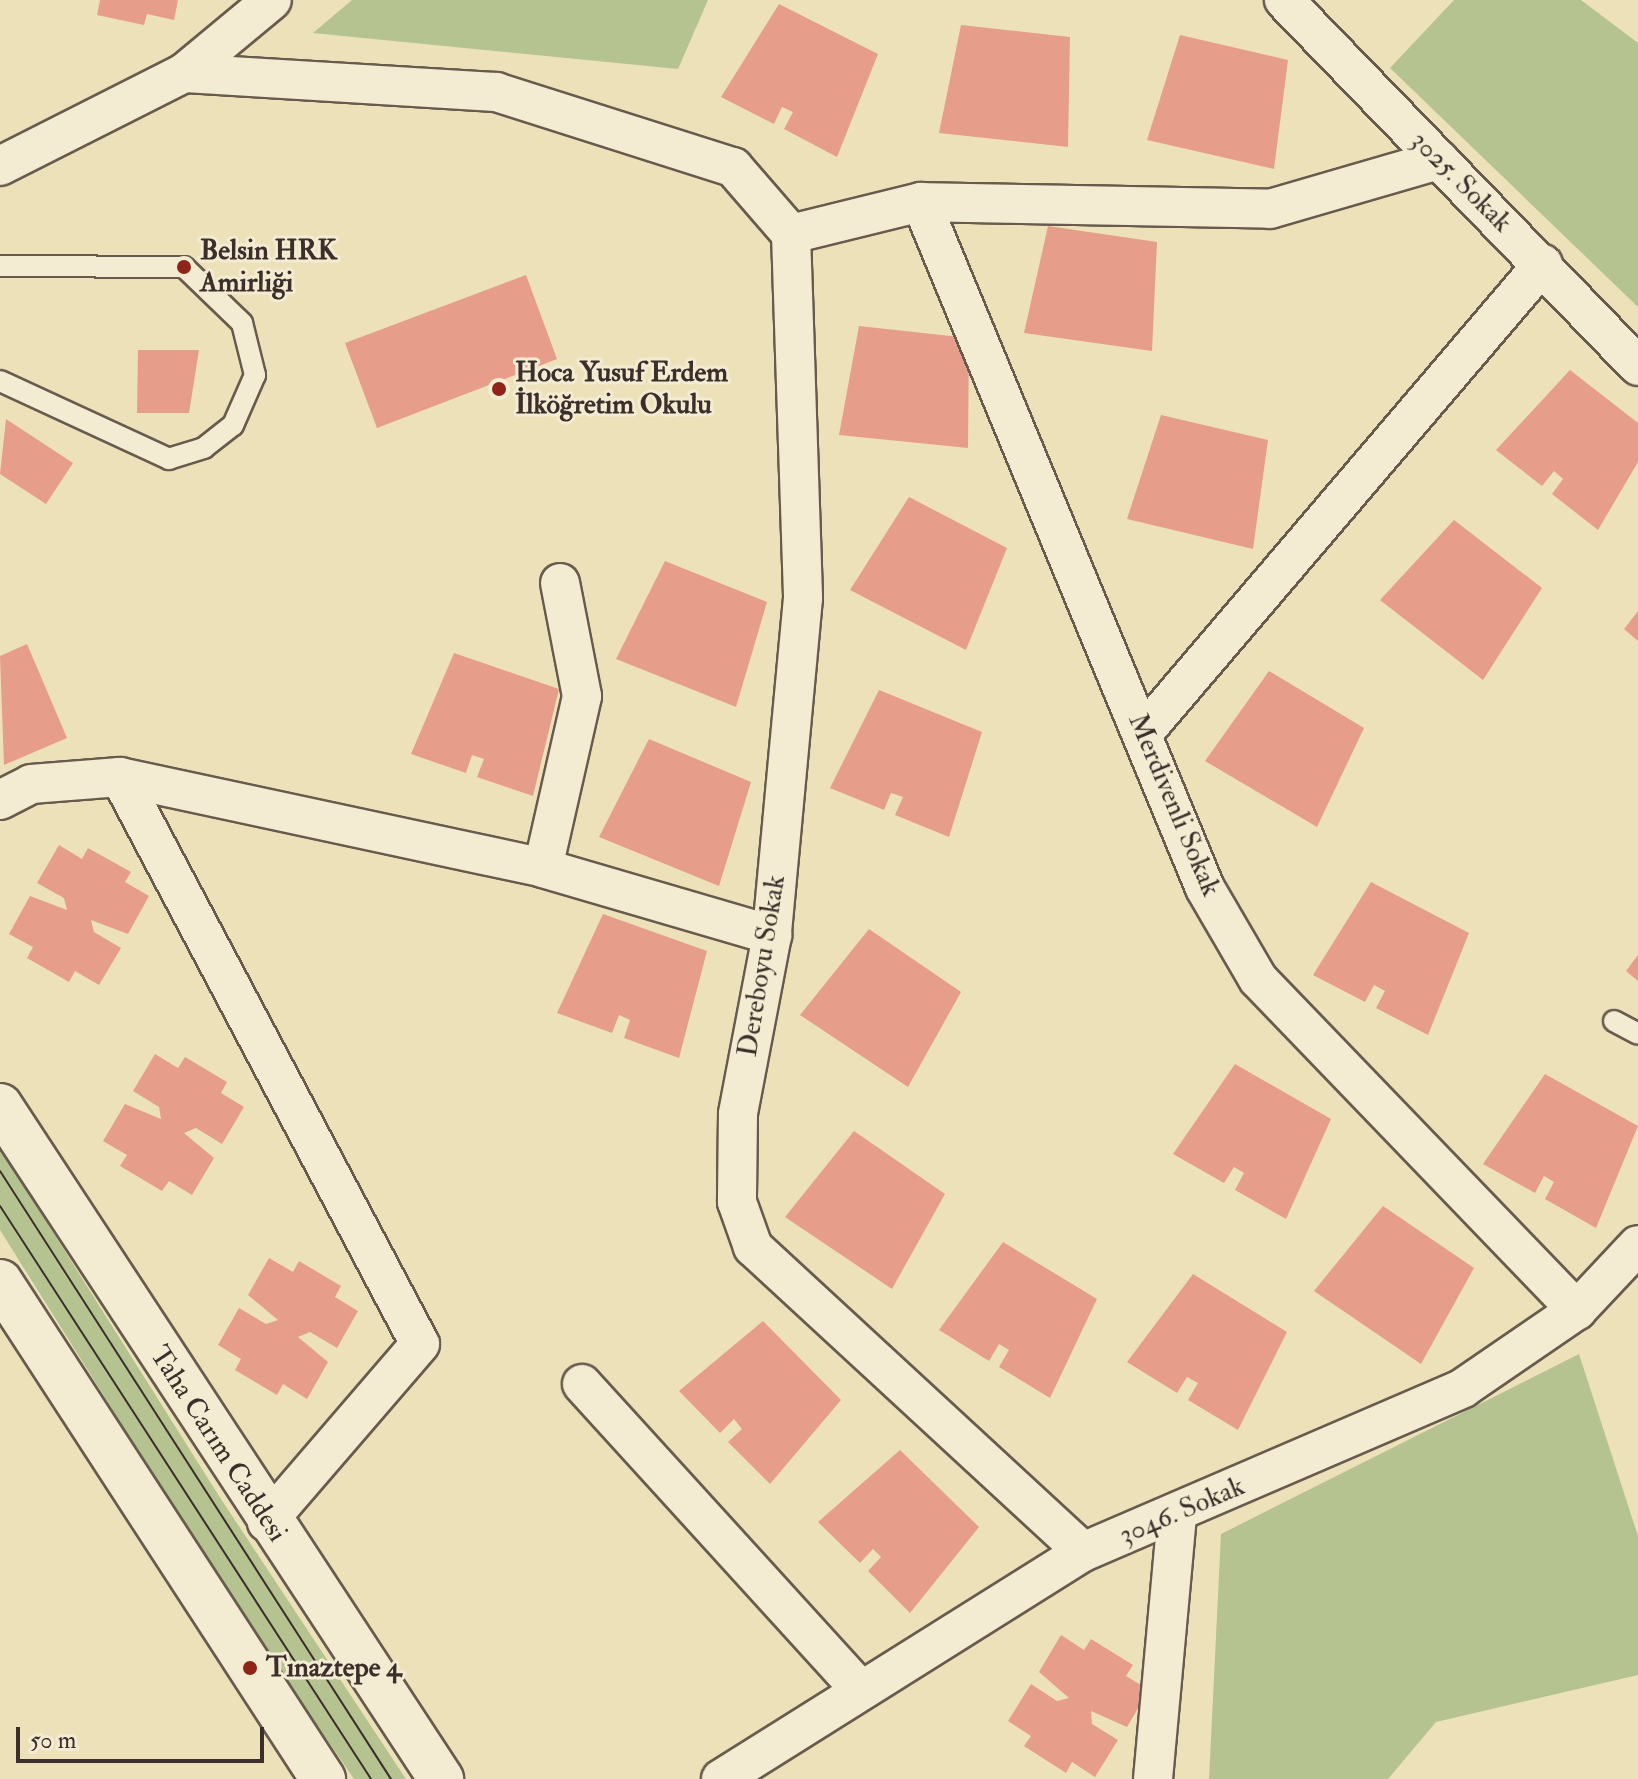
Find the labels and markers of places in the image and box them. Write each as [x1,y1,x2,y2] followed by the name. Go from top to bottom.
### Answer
[200,234,337,300] place label: Belsin HRK Amirliği
[175,258,193,276] marker: Belsin HRK Amirliği
[515,356,728,422] place label: Hoca Yusuf Erdem İlköğretim Okulu
[490,380,508,398] marker: Hoca Yusuf Erdem İlköğretim Okulu
[266,1651,401,1685] place label: Tınaztepe 4
[241,1659,259,1677] marker: Tınaztepe 4

